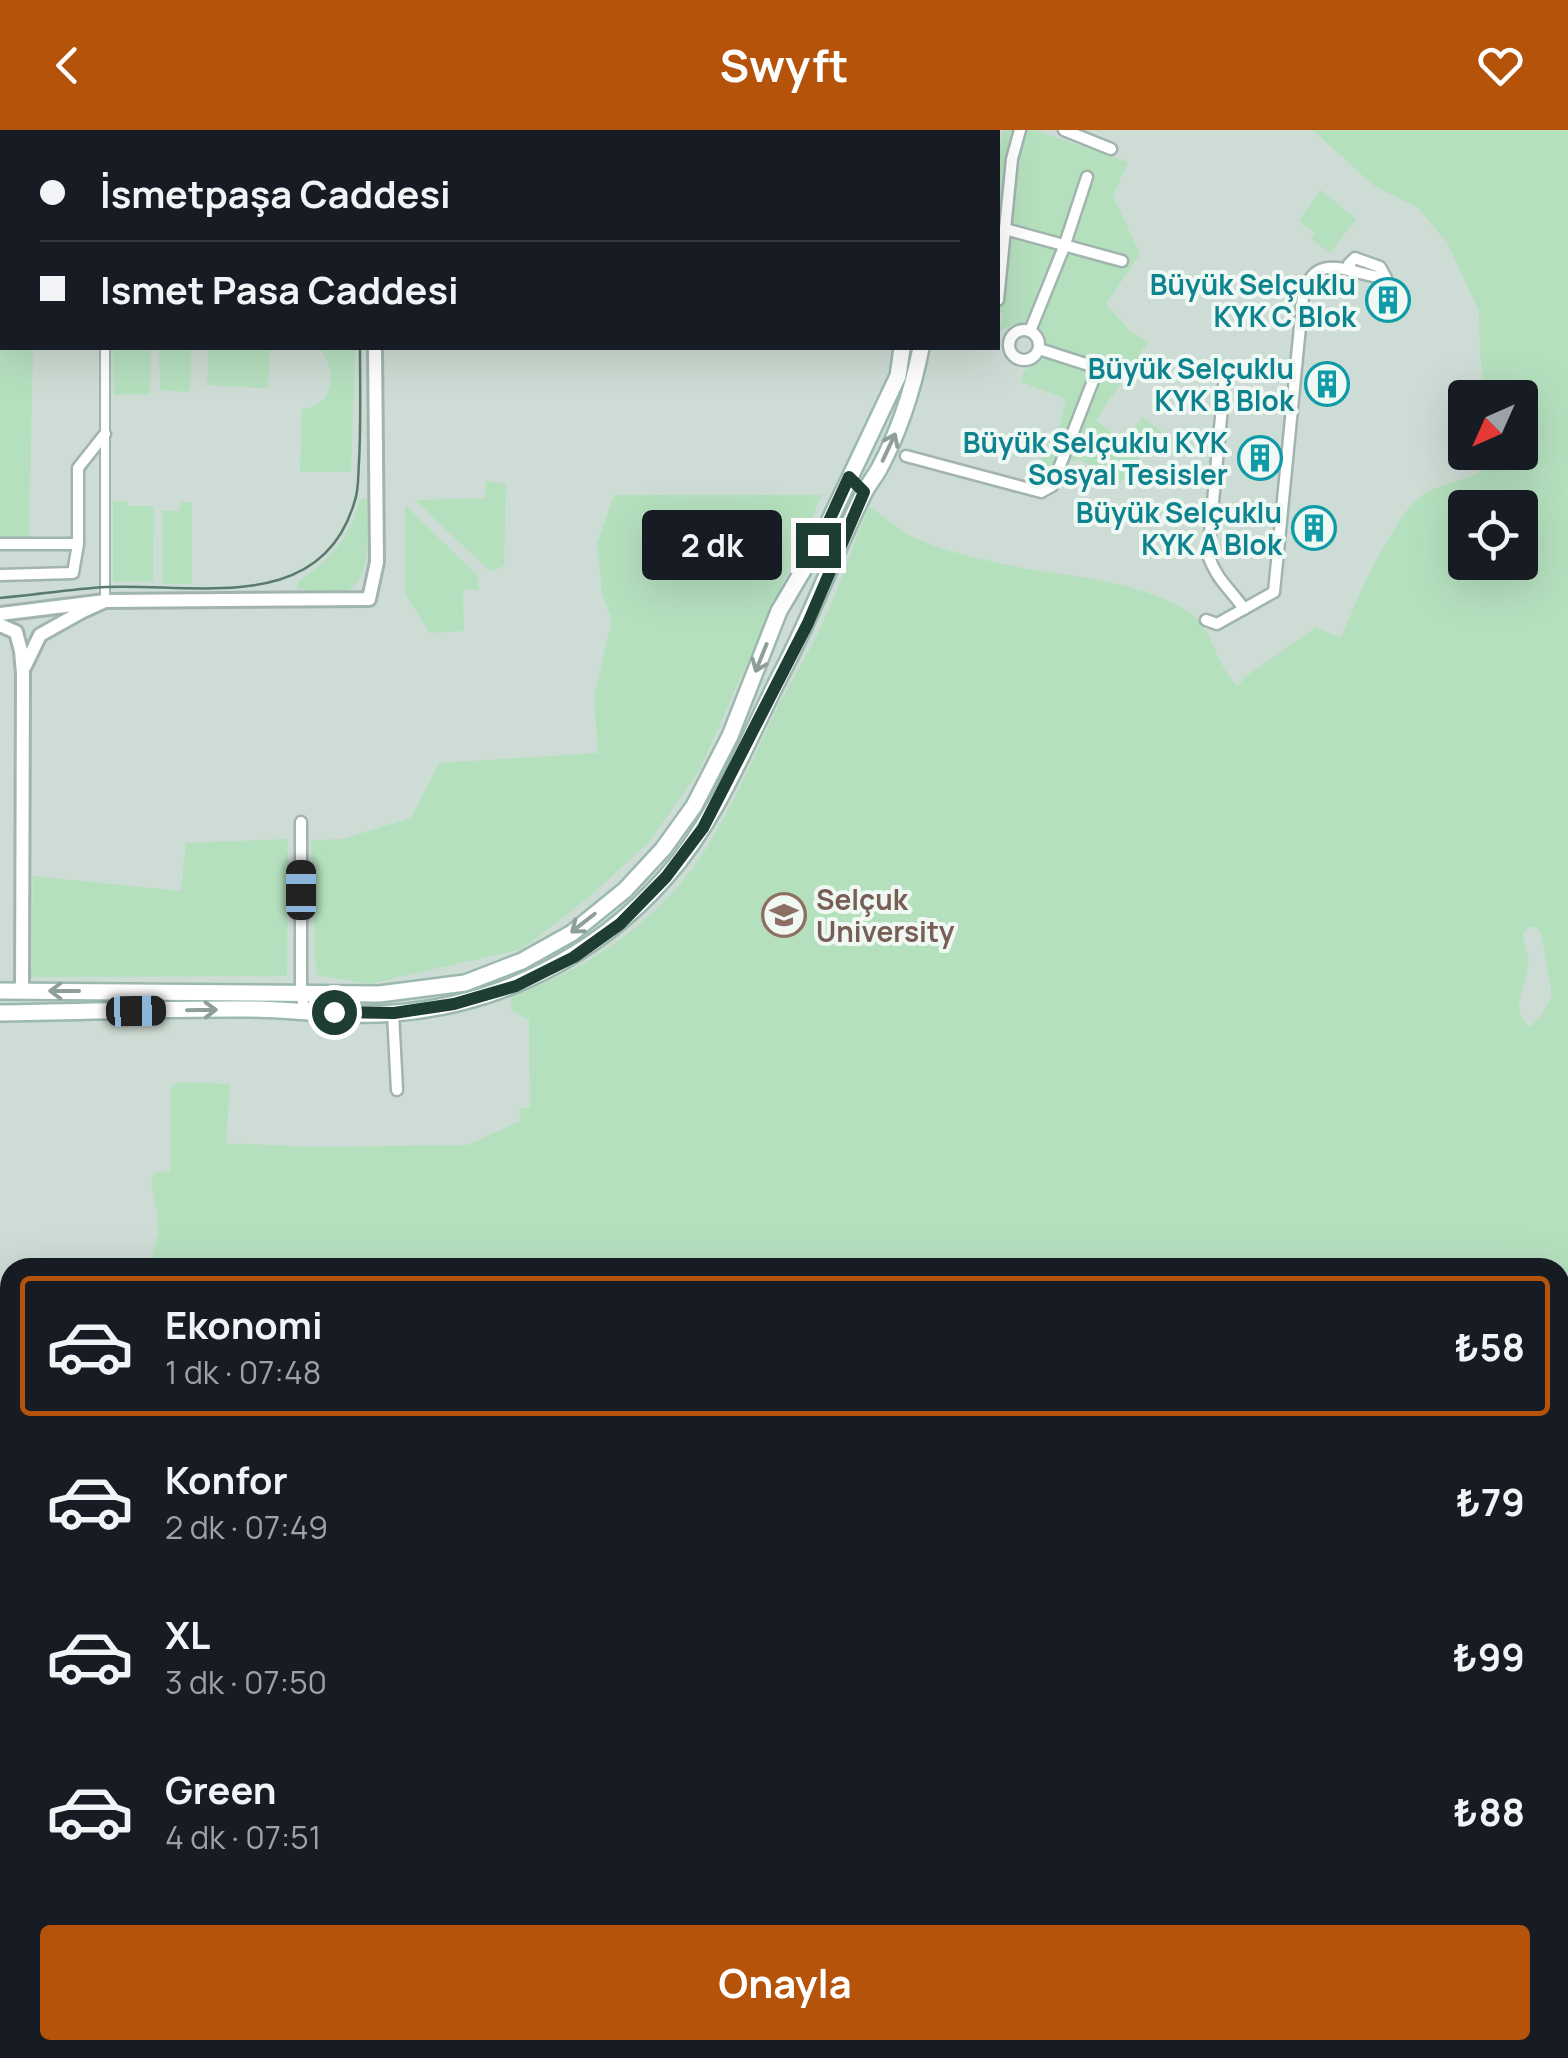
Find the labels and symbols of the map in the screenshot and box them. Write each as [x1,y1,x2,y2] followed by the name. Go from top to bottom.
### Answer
[1150,265,1357,335] place label: Büyük Selçuklu KYK C Blok
[1365,277,1411,323] building icon: Büyük Selçuklu KYK C Blok
[1088,349,1295,419] place label: Büyük Selçuklu KYK B Blok
[1304,361,1350,407] building icon: Büyük Selçuklu KYK B Blok
[1448,380,1538,470] north arrow
[963,423,1229,493] place label: Büyük Selçuklu KYK Sosyal Tesisler
[881,432,899,463] one-way arrow
[1237,435,1283,481] building icon: Büyük Selçuklu KYK Sosyal Tesisler
[1076,493,1283,563] place label: Büyük Selçuklu KYK A Blok
[1291,505,1337,551] building icon: Büyük Selçuklu KYK A Blok
[643,510,783,580] callout: 2 dk
[796,523,841,568] route end
[750,642,768,672] one-way arrow
[286,860,316,920] car
[816,880,955,950] place label: Selçuk University
[761,892,807,938] school or university icon: Selçuk University
[571,912,597,934] one-way arrow
[48,982,80,1000] one-way arrow
[312,990,357,1035] route start
[106,995,166,1027] car
[186,1000,218,1020] one-way arrow

